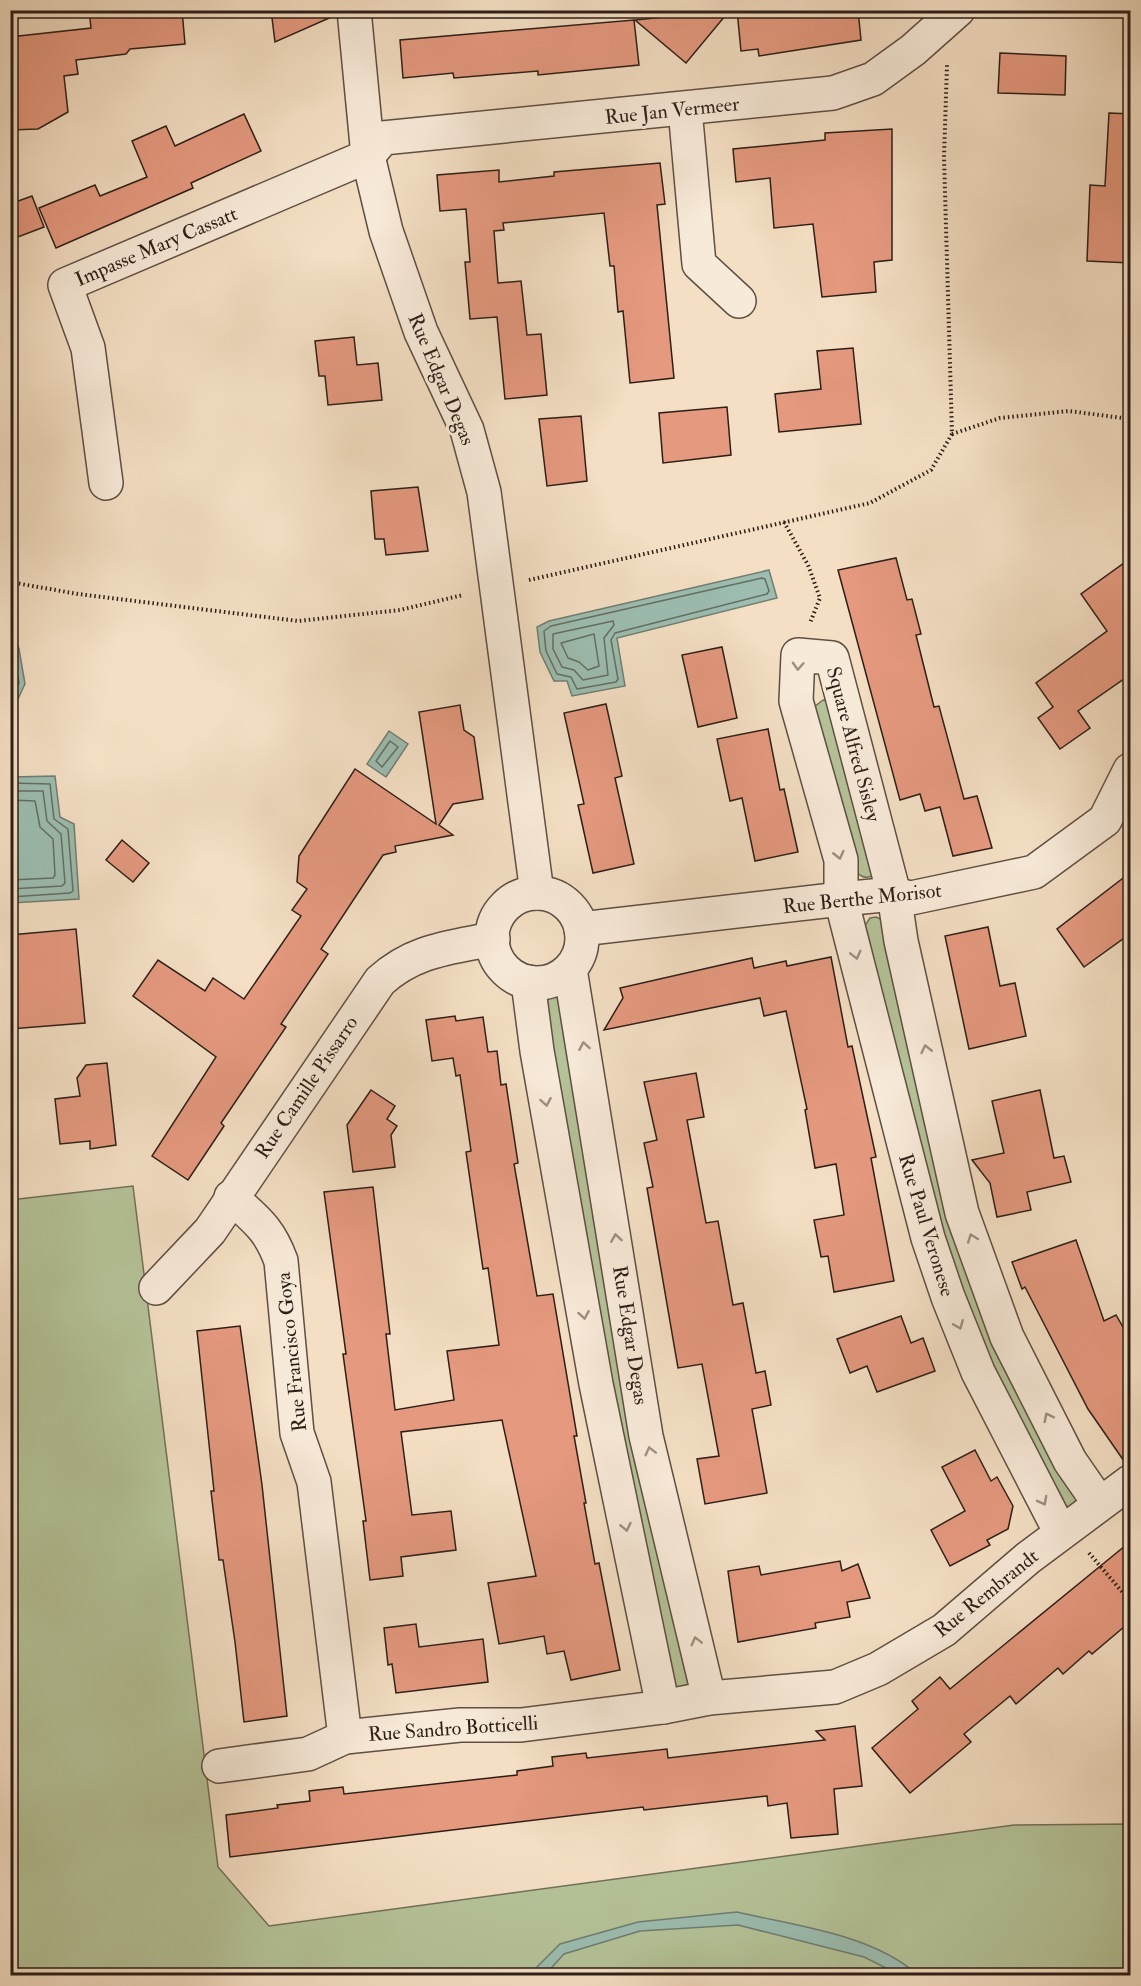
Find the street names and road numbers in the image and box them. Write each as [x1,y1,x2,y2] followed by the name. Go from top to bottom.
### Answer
[603,91,741,130] street label: Rue Jan Vermeer
[71,201,242,293] street label: Impasse Mary Cassatt
[403,310,481,449] street label: Rue Edgar Degas
[821,664,887,826] street label: Square Alfred Sisley
[781,878,943,919] street label: Rue Berthe Morisot
[249,1011,363,1163] street label: Rue Camille Pissarro
[893,1151,960,1300] street label: Rue Paul Veronese
[607,1264,654,1407] street label: Rue Edgar Degas
[271,1270,312,1433] street label: Rue Francisco Goya
[929,1543,1044,1643] street label: Rue Rembrandt
[367,1710,539,1747] street label: Rue Sandro Botticelli

